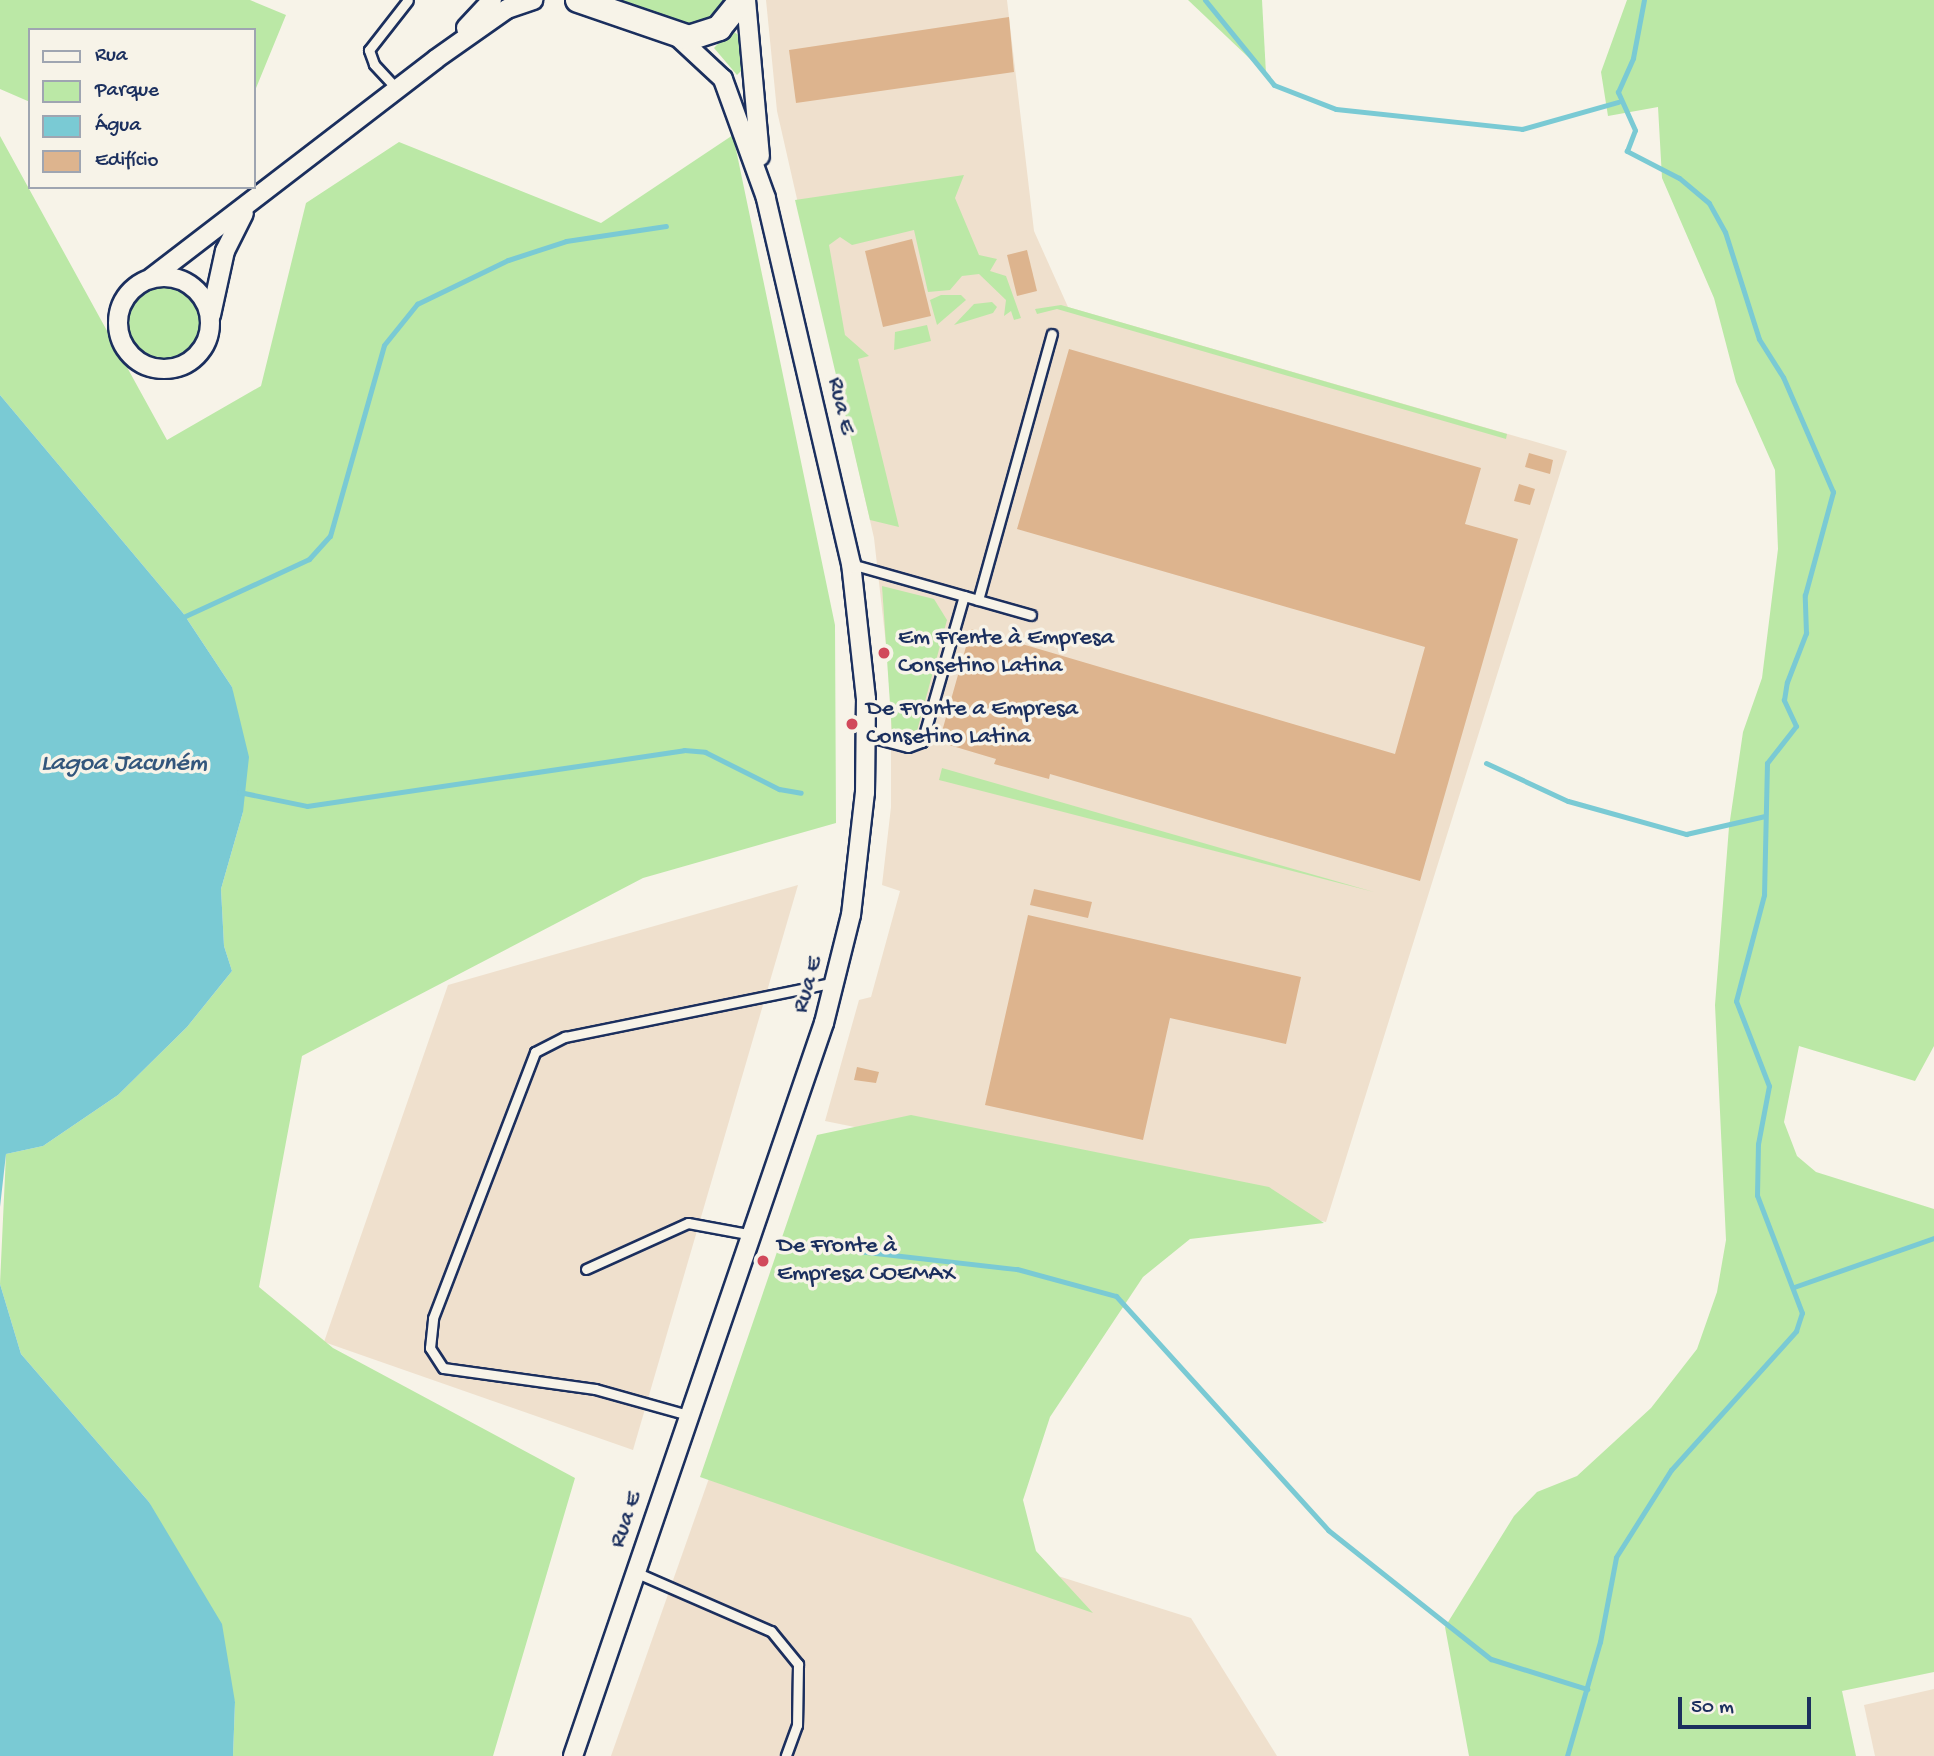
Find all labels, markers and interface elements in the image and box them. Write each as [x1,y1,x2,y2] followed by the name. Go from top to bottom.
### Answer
[28,28,256,189] legend
[95,44,128,69] text: Rua
[95,79,159,104] text: Parque
[95,114,141,139] text: Água
[95,149,159,174] text: Edifício
[819,375,861,437] street label: Rua E
[898,625,1114,681] place label: Em Frente à Empresa Consetino Latina
[876,645,892,661] marker: Em Frente à Empresa Consetino Latina
[866,696,1078,752] place label: De Fronte a Empresa Consetino Latina
[844,716,860,732] marker: De Fronte a Empresa Consetino Latina
[41,749,207,781] water label: Lagoa Jacuném
[787,953,831,1017] street label: Rua E
[777,1233,955,1289] place label: De Fronte à Empresa COEMAX
[755,1253,771,1269] marker: De Fronte à Empresa COEMAX
[604,1488,650,1552] street label: Rua E
[1682,1682,1815,1726] scale bar
[1691,1696,1734,1721] text: 50 m

